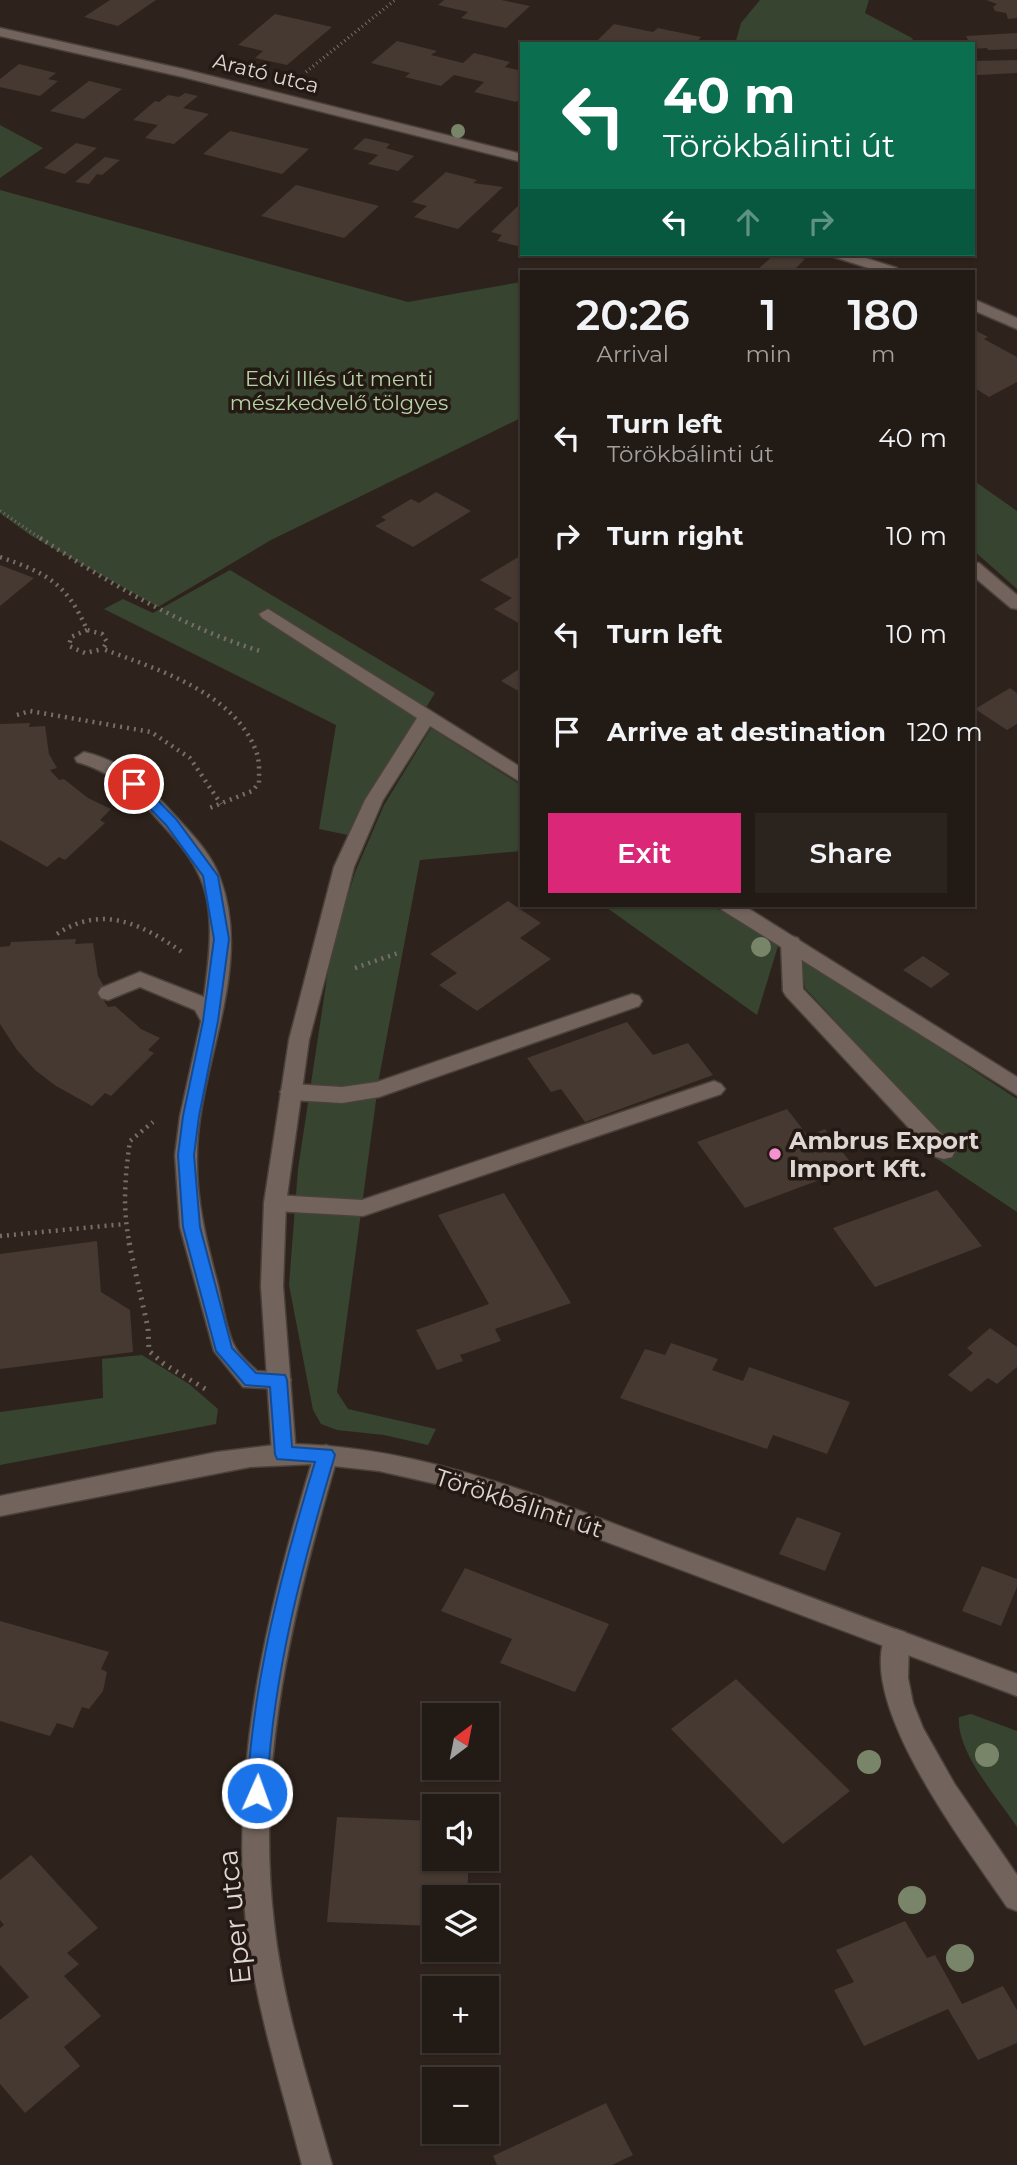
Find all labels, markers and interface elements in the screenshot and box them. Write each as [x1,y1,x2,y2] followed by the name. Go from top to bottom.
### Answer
[210,48,322,98] street label: Arató utca
[663,66,795,125] text: 40 m
[548,70,639,161] icon: left
[663,126,895,165] text: Törökbálinti út
[656,203,694,241] icon: left
[729,203,767,241] icon: ahead
[802,203,840,241] icon: right
[576,289,690,341] text: 20:26
[761,289,777,341] text: 1
[847,289,919,341] text: 180
[596,340,669,368] text: Arrival
[745,340,792,368] text: min
[871,340,896,368] text: m
[230,366,448,415] park label: Edvi Illés út menti mészkedvelő tölgyes
[607,408,723,440] text: Turn left
[548,419,586,457] icon: left
[878,422,947,454] text: 40 m
[607,440,774,468] text: Törökbálinti út
[548,517,586,555] icon: right
[607,520,743,552] text: Turn right
[886,520,947,552] text: 10 m
[548,615,586,653] icon: left
[607,618,723,650] text: Turn left
[886,618,947,650] text: 10 m
[548,713,586,751] icon: arrive
[607,716,886,748] text: Arrive at destination
[907,716,983,748] text: 120 m
[104,754,164,814] pin
[115,765,153,803] icon: arrive
[548,813,741,893] button: Exit
[755,813,947,893] button: Share
[788,1126,980,1183] place label: Ambrus Export Import Kft.
[767,1146,783,1162] marker: Ambrus Export Import Kft.
[432,1462,606,1544] street label: Törökbálinti út
[422,1703,499,1780] north arrow
[422,1703,499,2144] map controls
[220,1756,294,1830] position arrow
[422,1794,499,1871] button: sound
[210,1848,258,1986] street label: Eper utca
[422,1885,499,1962] button: layers
[422,1976,499,2053] button: +
[422,2067,499,2144] button: −

